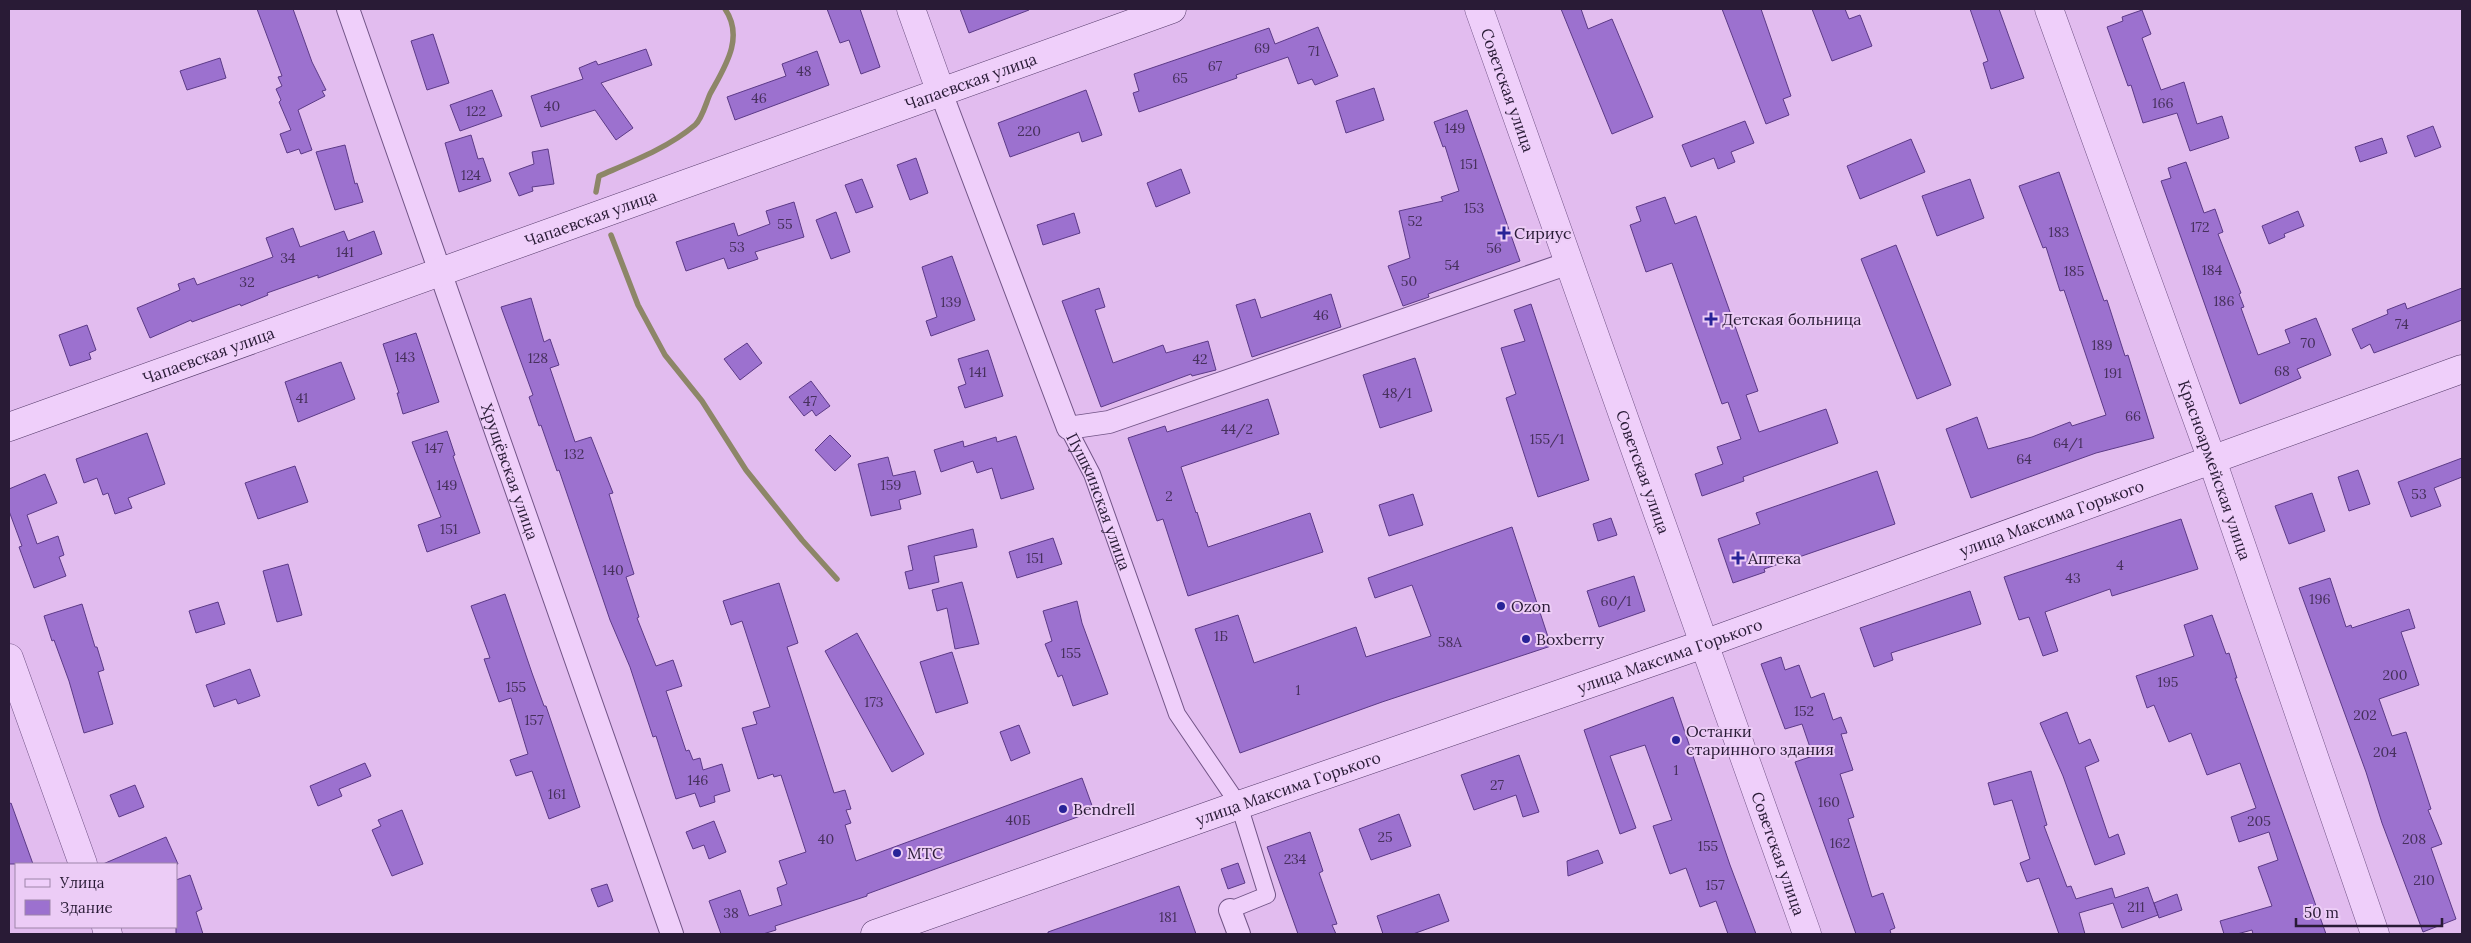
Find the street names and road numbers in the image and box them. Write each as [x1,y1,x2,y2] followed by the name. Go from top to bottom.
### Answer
[1477,26,1539,155] street label: Советская улица
[902,48,1040,114] street label: Чапаевская улица
[522,185,659,251] street label: Чапаевская улица
[140,322,277,388] street label: Чапаевская улица
[2174,377,2256,563] street label: Красноармейская улица
[477,401,543,542] street label: Хрущёвская улица
[1612,407,1674,536] street label: Советская улица
[1062,429,1135,573] street label: Пушкинская улица
[1957,475,2146,561] street label: улица Максима Горького
[1574,614,1765,697] street label: улица Максима Горького
[1193,747,1383,830] street label: улица Максима Горького
[1747,789,1810,918] street label: Советская улица

